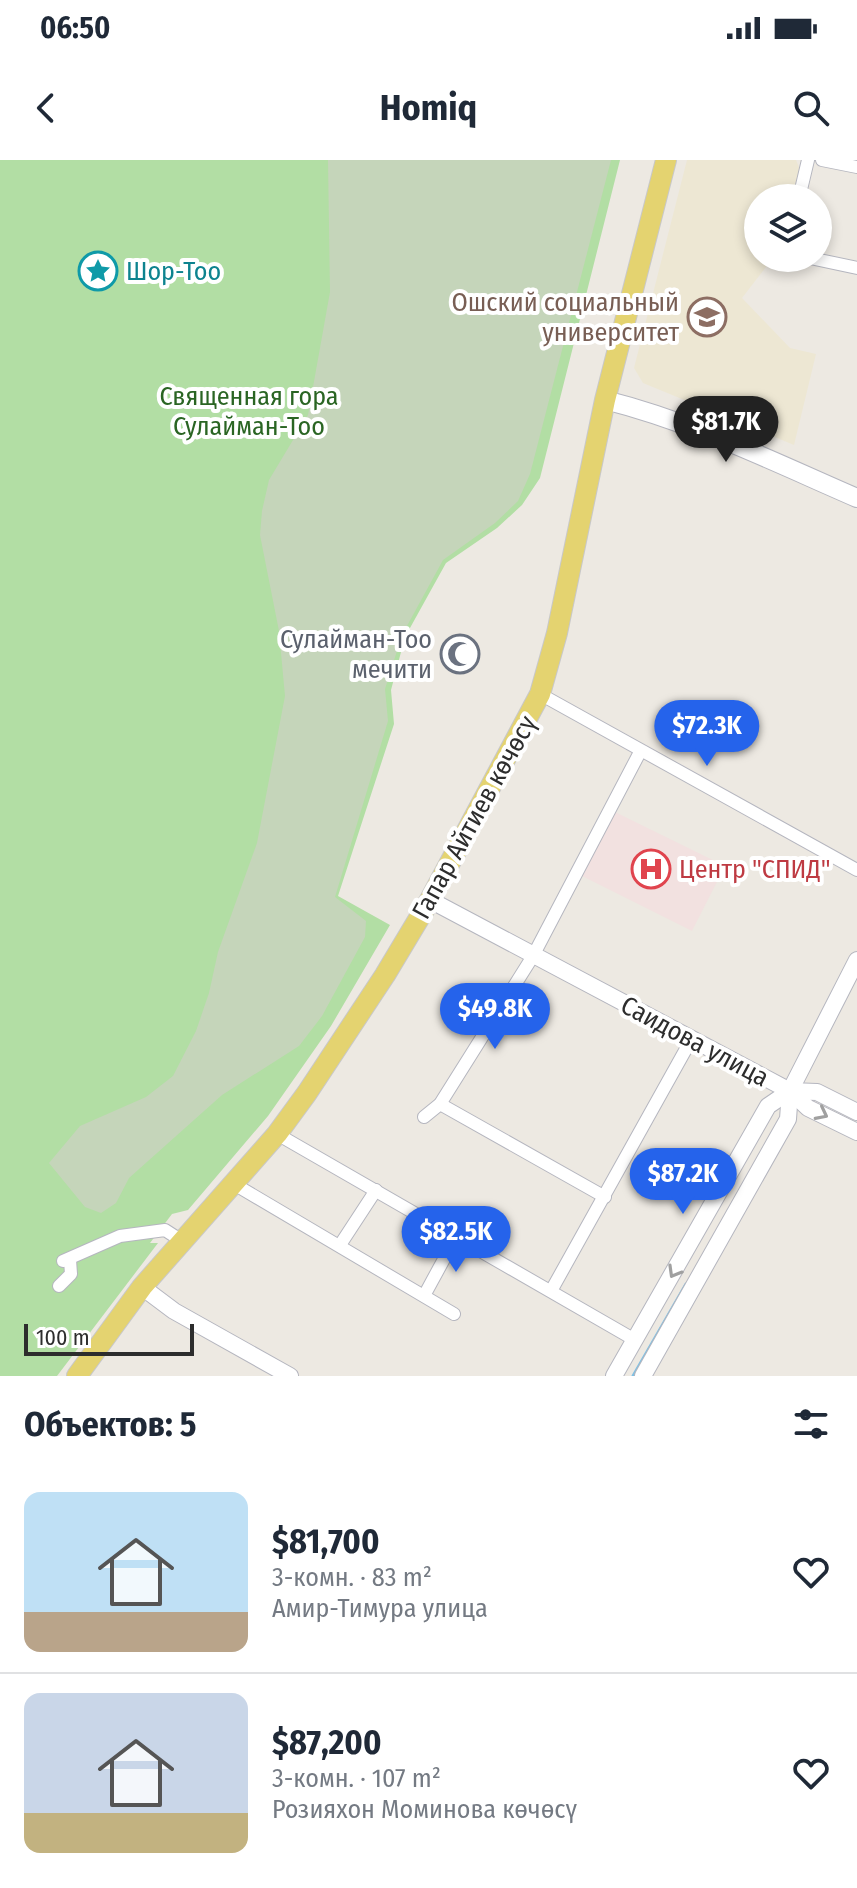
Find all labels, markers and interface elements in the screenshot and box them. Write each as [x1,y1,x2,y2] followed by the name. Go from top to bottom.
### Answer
[40,10,110,46] text: 06:50
[24,86,68,130] icon: back
[380,86,477,130] text: Homiq
[789,86,833,130] icon: search
[744,184,832,272] map controls
[744,184,832,272] button: layers
[77,250,119,292] place icon: Шор-Тоо
[126,256,221,287] place label: Шор-Тоо
[451,287,679,348] place label: Ошский социальный университет
[686,296,728,338] school or university icon: Ошский социальный университет
[160,381,338,442] park label: Священная гора Сулайман-Тоо
[661,396,791,464] pin: $81.7K
[691,406,761,437] text: $81.7K
[280,624,432,685] place label: Сулайман-Тоо мечити
[439,633,481,675] mosque icon: Сулайман-Тоо мечити
[642,700,772,768] pin: $72.3K
[406,710,543,924] street label: Гапар Айтиев көчөсү
[672,710,742,741] text: $72.3K
[630,848,672,890] hospital icon: Центр "СПИД"
[679,854,831,885] place label: Центр "СПИД"
[430,983,560,1051] pin: $49.8K
[615,989,774,1093] street label: Саидова улица
[458,993,532,1024] text: $49.8K
[813,1105,828,1120] one-way arrow
[618,1148,748,1216] pin: $87.2K
[648,1158,718,1189] text: $87.2K
[391,1206,521,1274] pin: $82.5K
[420,1216,492,1247] text: $82.5K
[668,1264,683,1279] one-way arrow
[24,1320,194,1356] scale bar
[36,1324,90,1351] text: 100 m
[789,1402,833,1446] icon: filters
[24,1404,196,1445] text: Объектов: 5
[272,1521,379,1562] text: $81,700
[88,1524,184,1620] icon: home
[789,1550,833,1594] icon: heart
[272,1562,432,1593] text: 3-комн. · 83 m²
[272,1593,488,1624] text: Амир-Тимура улица
[272,1722,381,1763] text: $87,200
[88,1725,184,1821] icon: home
[789,1751,833,1795] icon: heart
[272,1763,441,1794] text: 3-комн. · 107 m²
[272,1794,577,1825] text: Розияхон Моминова көчөсү

